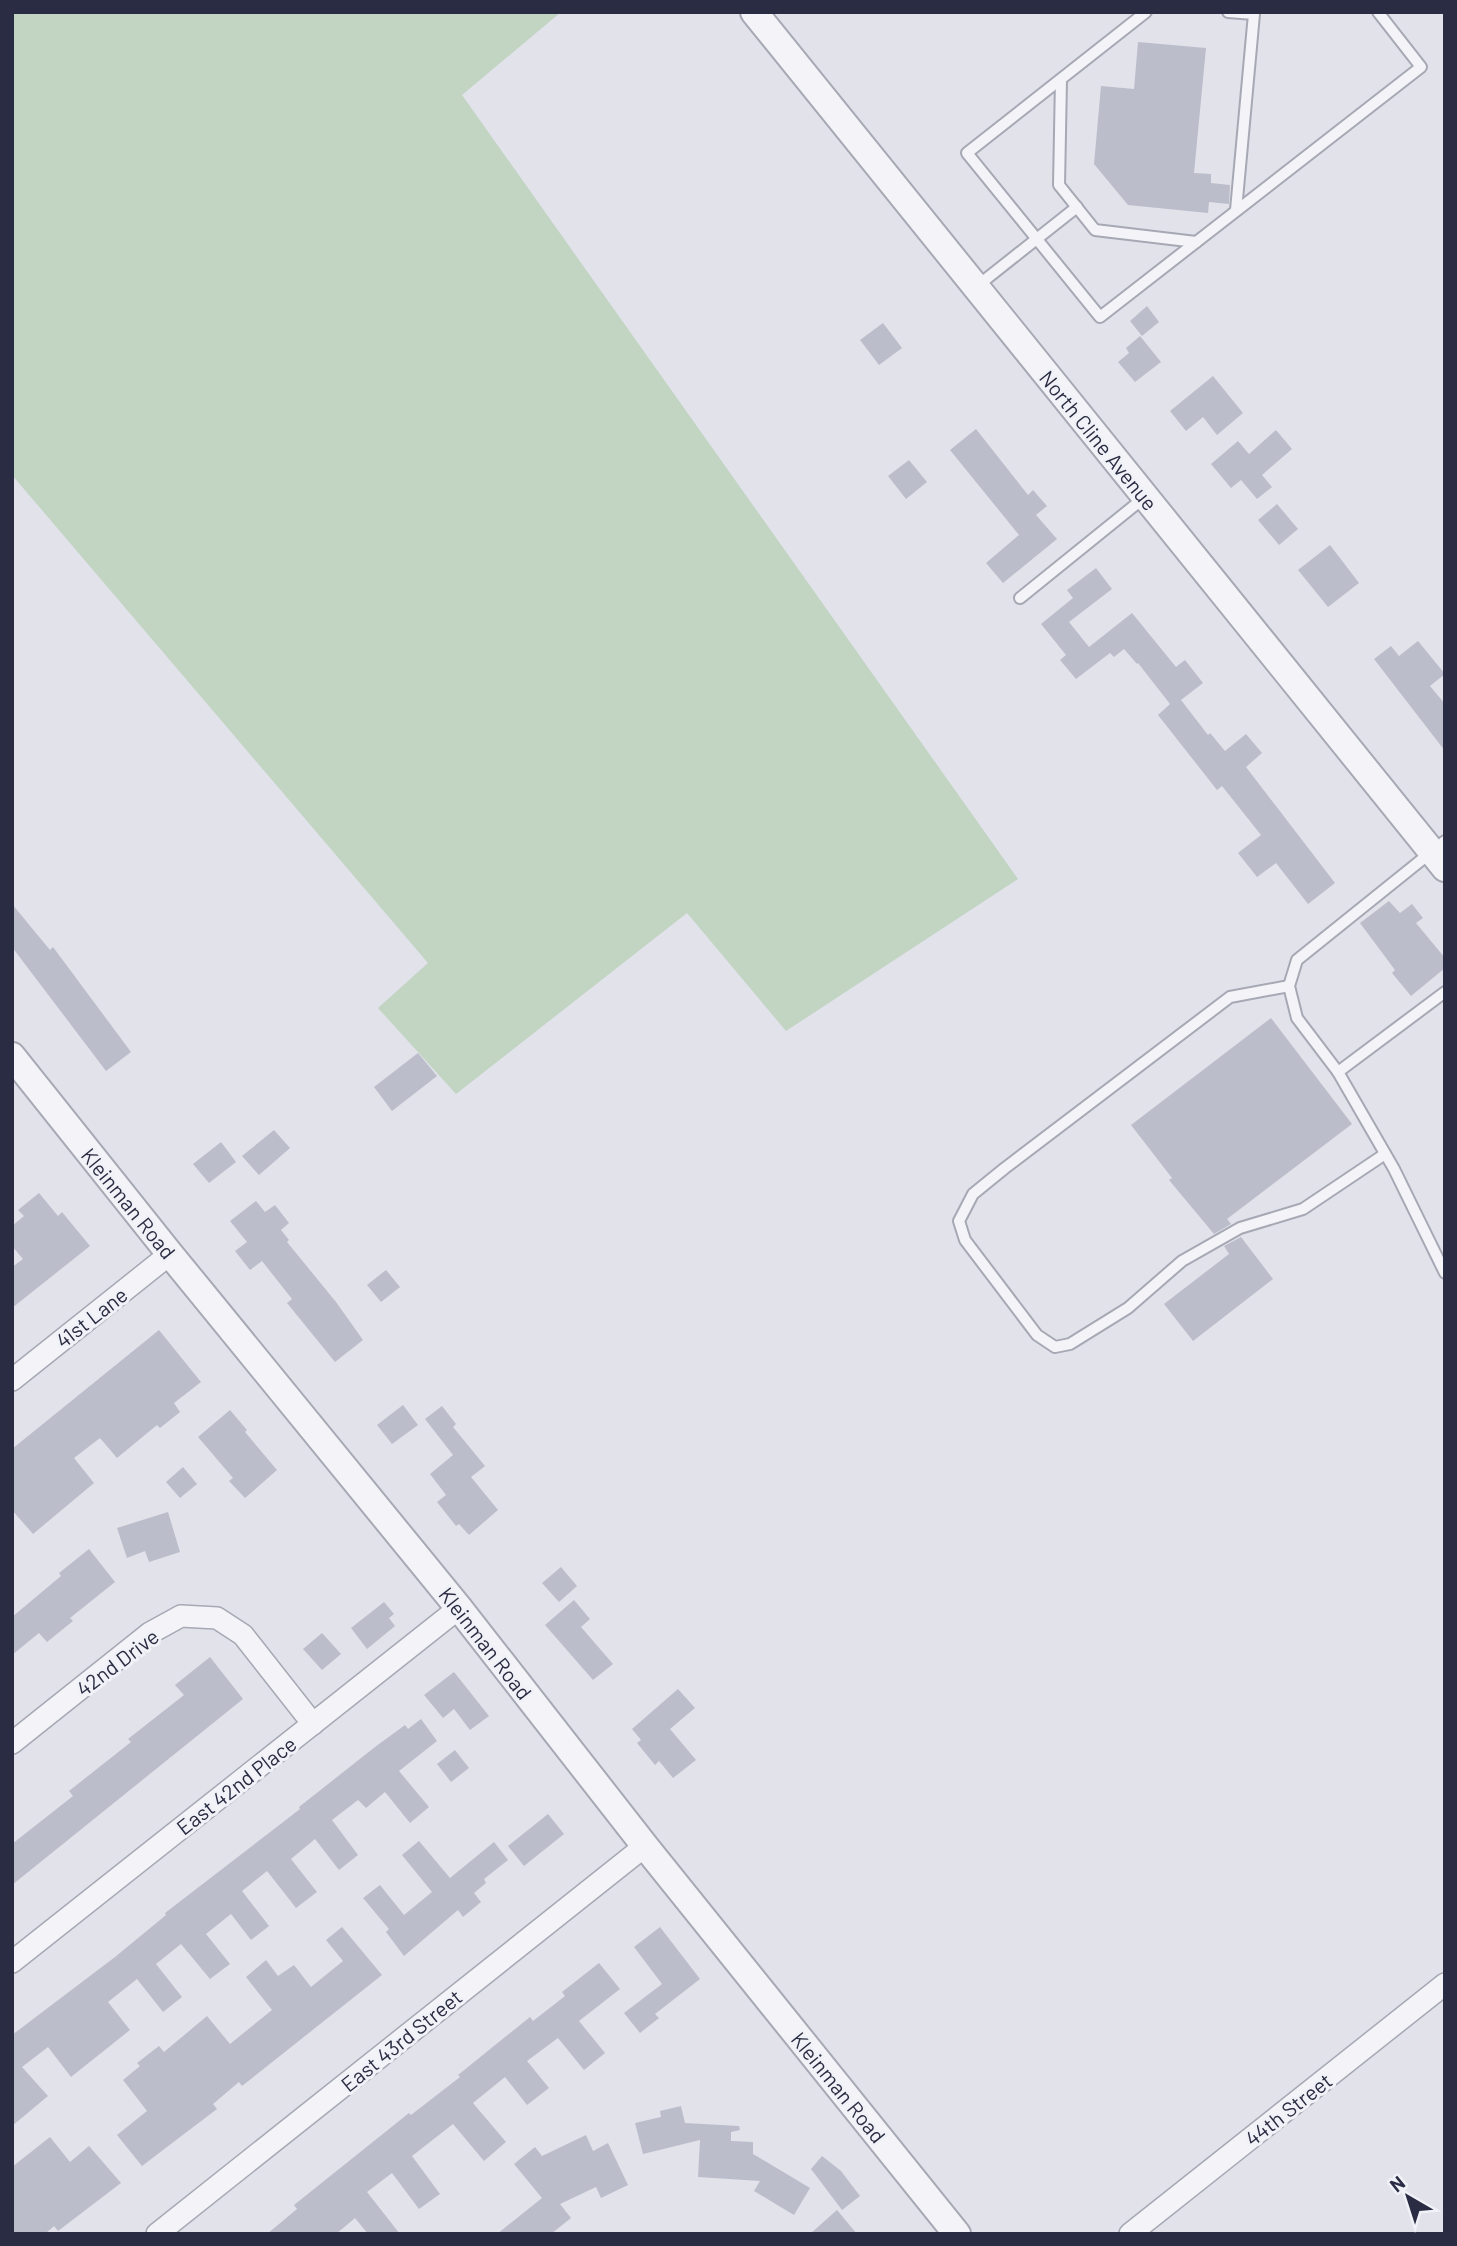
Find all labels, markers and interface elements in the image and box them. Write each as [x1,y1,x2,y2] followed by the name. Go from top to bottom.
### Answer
[1035,365,1163,515] street label: North Cline Avenue
[77,1142,181,1264] street label: Kleinman Road
[50,1281,132,1353] street label: 41st Lane
[434,1582,538,1704] street label: Kleinman Road
[71,1623,163,1701] street label: 42nd Drive
[171,1730,301,1840] street label: East 42nd Place
[336,1984,466,2096] street label: East 43rd Street
[787,2026,891,2148] street label: Kleinman Road
[1239,2067,1337,2151] street label: 44th Street
[1373,2162,1443,2232] north arrow
[1385,2170,1409,2196] text: N

